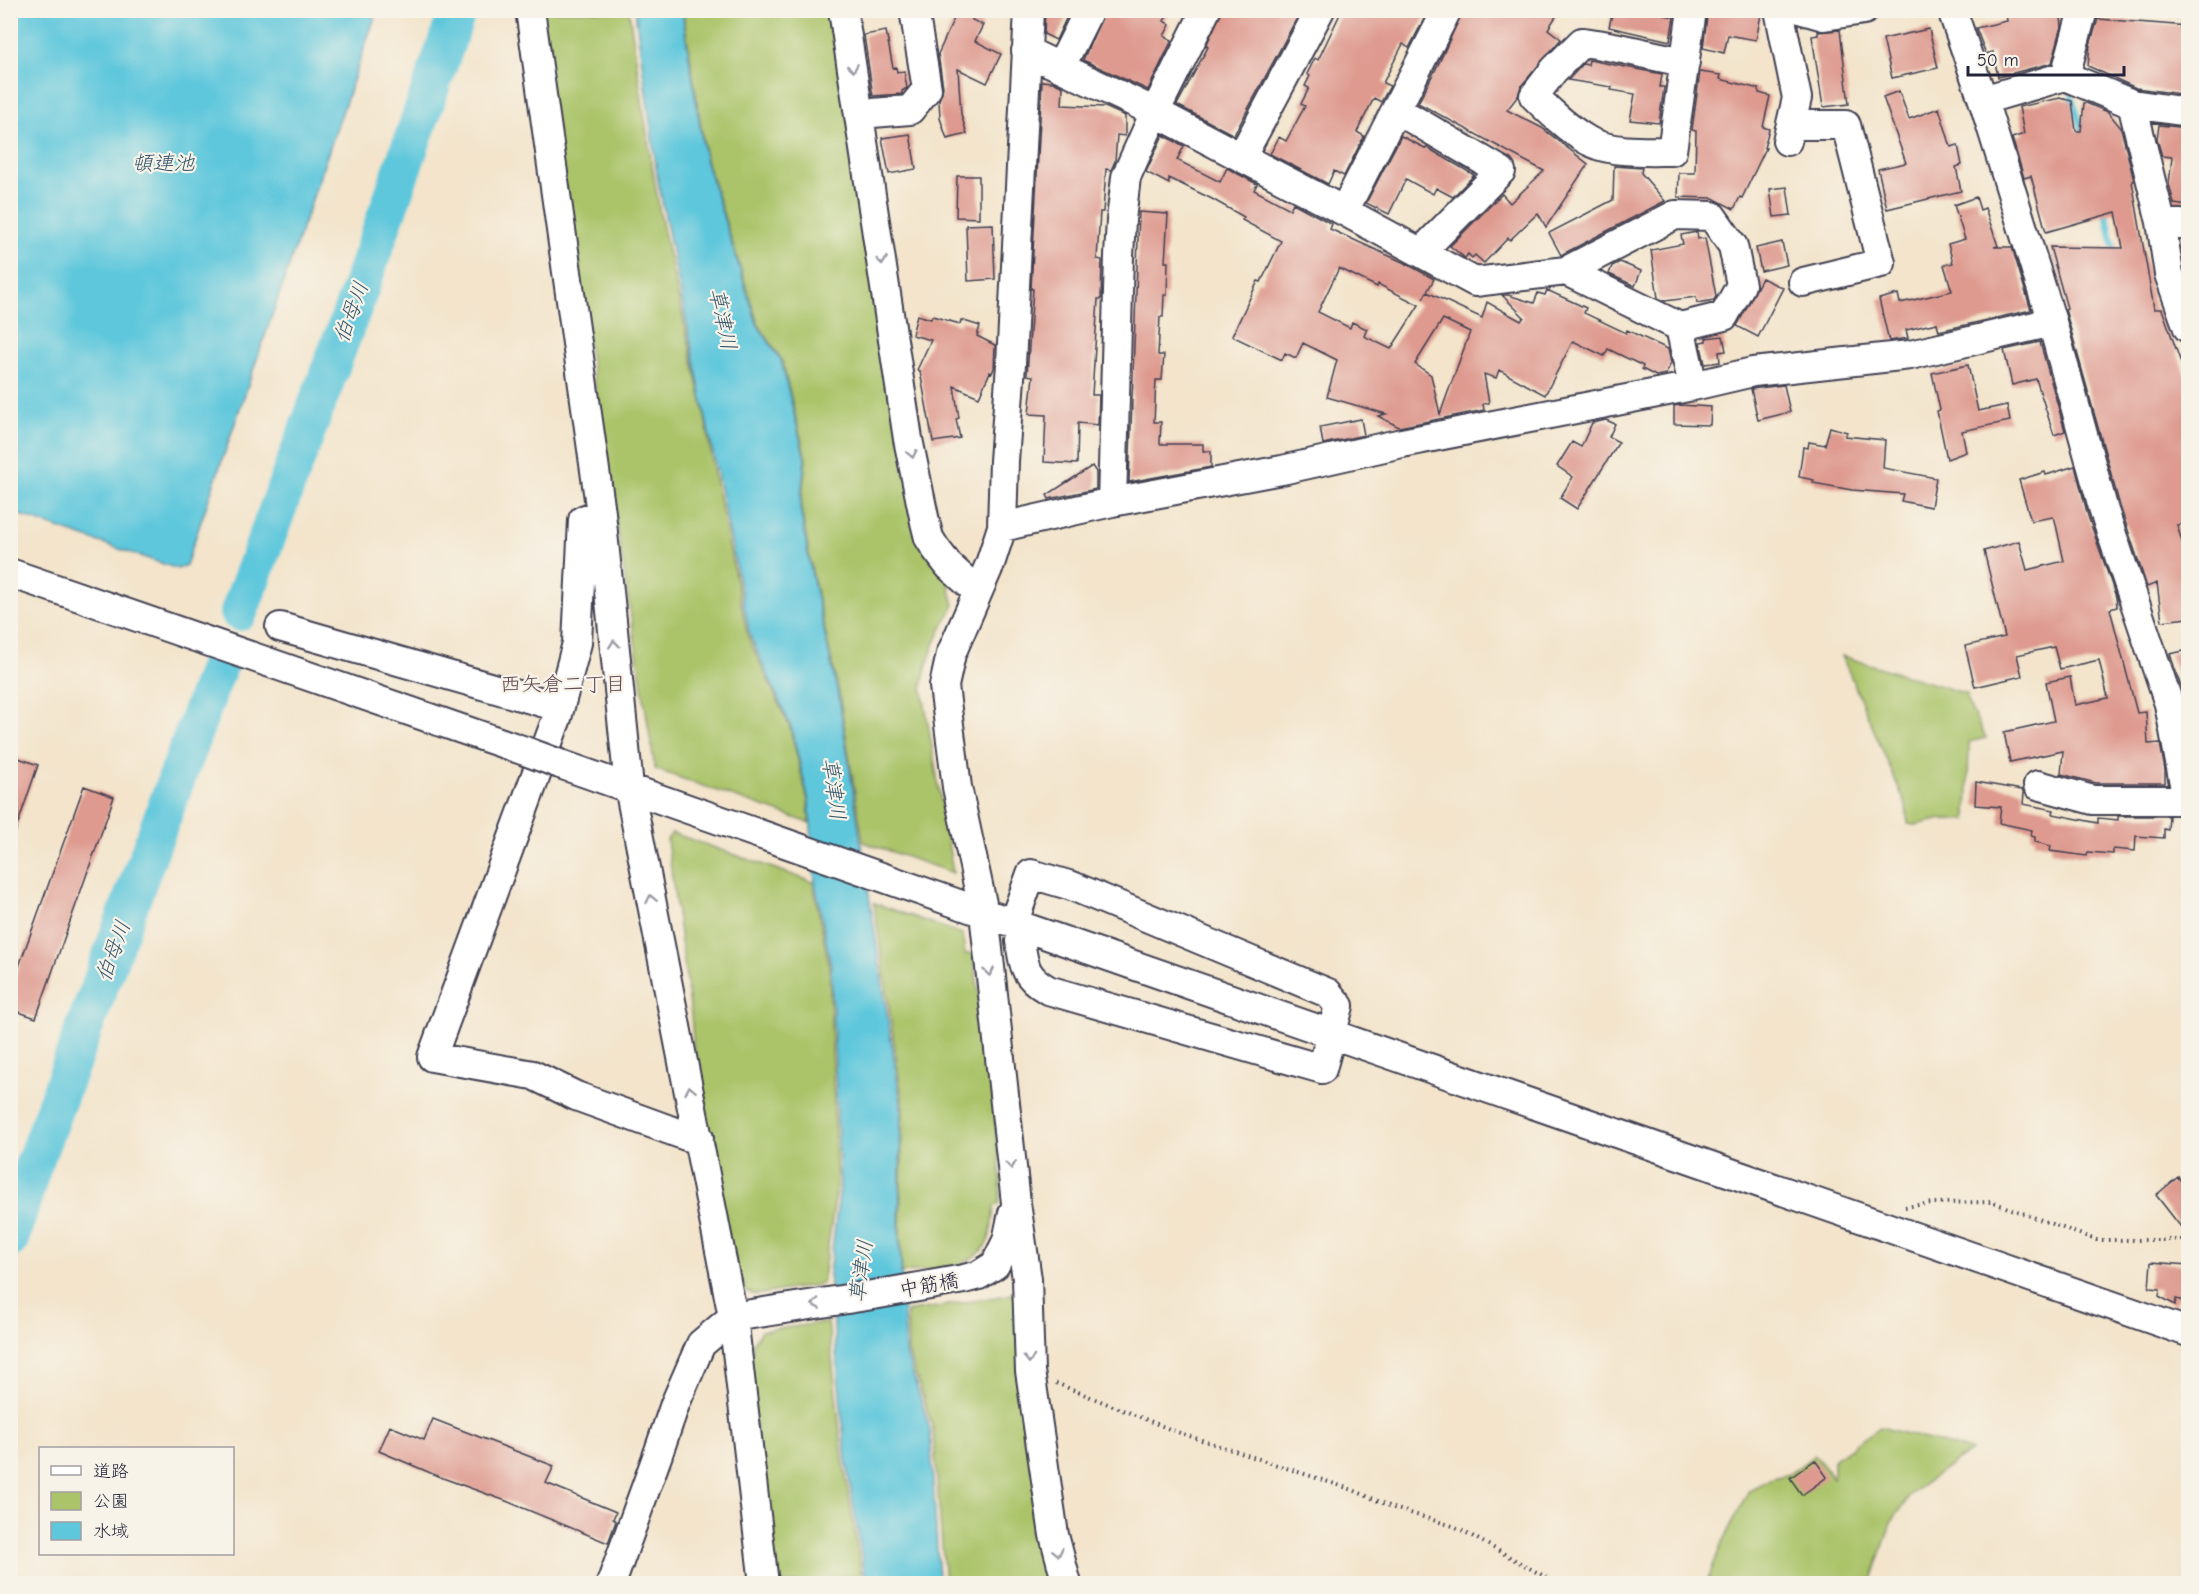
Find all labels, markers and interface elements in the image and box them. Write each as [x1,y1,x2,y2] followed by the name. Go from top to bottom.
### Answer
[1968,39,2124,77] scale bar
[1977,50,2019,71] text: 50 m
[846,64,858,73] one-way arrow
[132,151,195,175] water label: 頓連池
[875,256,887,266] one-way arrow
[329,278,373,346] water label: 伯母川
[705,286,741,352] water label: 草津川
[904,448,917,458] one-way arrow
[608,639,621,648] one-way arrow
[500,672,626,696] district label: 西矢倉二丁目
[818,756,850,822] water label: 草津川
[646,894,659,904] one-way arrow
[91,917,135,985] water label: 伯母川
[982,967,995,976] one-way arrow
[684,1085,697,1095] one-way arrow
[1004,1161,1017,1170] one-way arrow
[845,1238,877,1304] water label: 草津川
[897,1268,961,1302] street label: 中筋橋
[811,1298,821,1310] one-way arrow
[1023,1355,1035,1364] one-way arrow
[39,1447,234,1555] legend
[93,1461,129,1482] text: 道路
[93,1491,129,1512] text: 公園
[93,1521,129,1542] text: 水域
[1051,1547,1064,1557] one-way arrow

